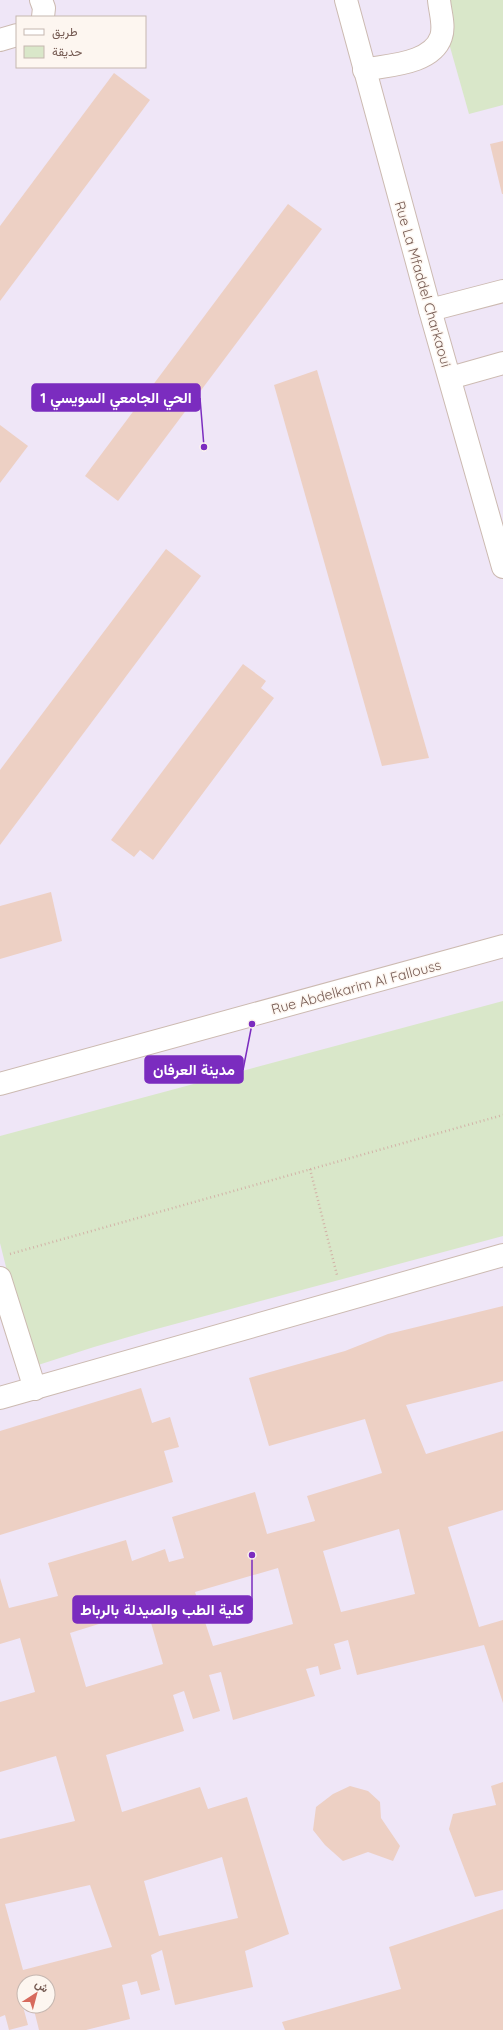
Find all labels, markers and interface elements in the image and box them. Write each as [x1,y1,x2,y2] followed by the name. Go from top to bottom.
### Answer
[16,16,146,68] legend
[52,24,78,40] text: طريق
[52,44,82,59] text: حديقة
[391,199,455,369] street label: Rue La Mfaddel Charkaoui
[32,384,200,411] callout: الحي الجامعي السويسي 1
[40,388,192,411] text: الحي الجامعي السويسي 1
[269,956,443,1018] street label: Rue Abdelkarim Al Fallouss
[145,1056,243,1083] callout: مدينة العرفان
[153,1060,235,1079] text: مدينة العرفان
[73,1596,252,1623] callout: كلية الطب والصيدلة بالرباط
[80,1600,244,1619] text: كلية الطب والصيدلة بالرباط
[16,1974,56,2014] north arrow
[32,1976,51,1995] text: ش

